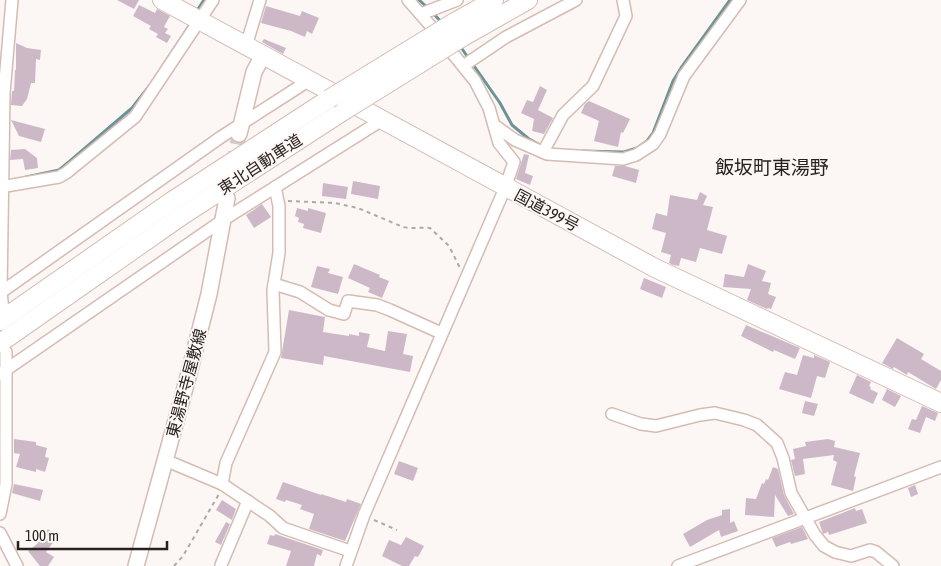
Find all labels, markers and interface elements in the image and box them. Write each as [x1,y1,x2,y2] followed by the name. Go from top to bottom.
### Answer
[215,130,305,198] street label: 東北自動車道
[715,156,829,178] district label: 飯坂町東湯野
[512,185,582,235] street label: 国道399号
[163,327,209,439] street label: 東湯野寺屋敷線
[18,518,166,550] scale bar
[25,527,59,544] text: 100 m

